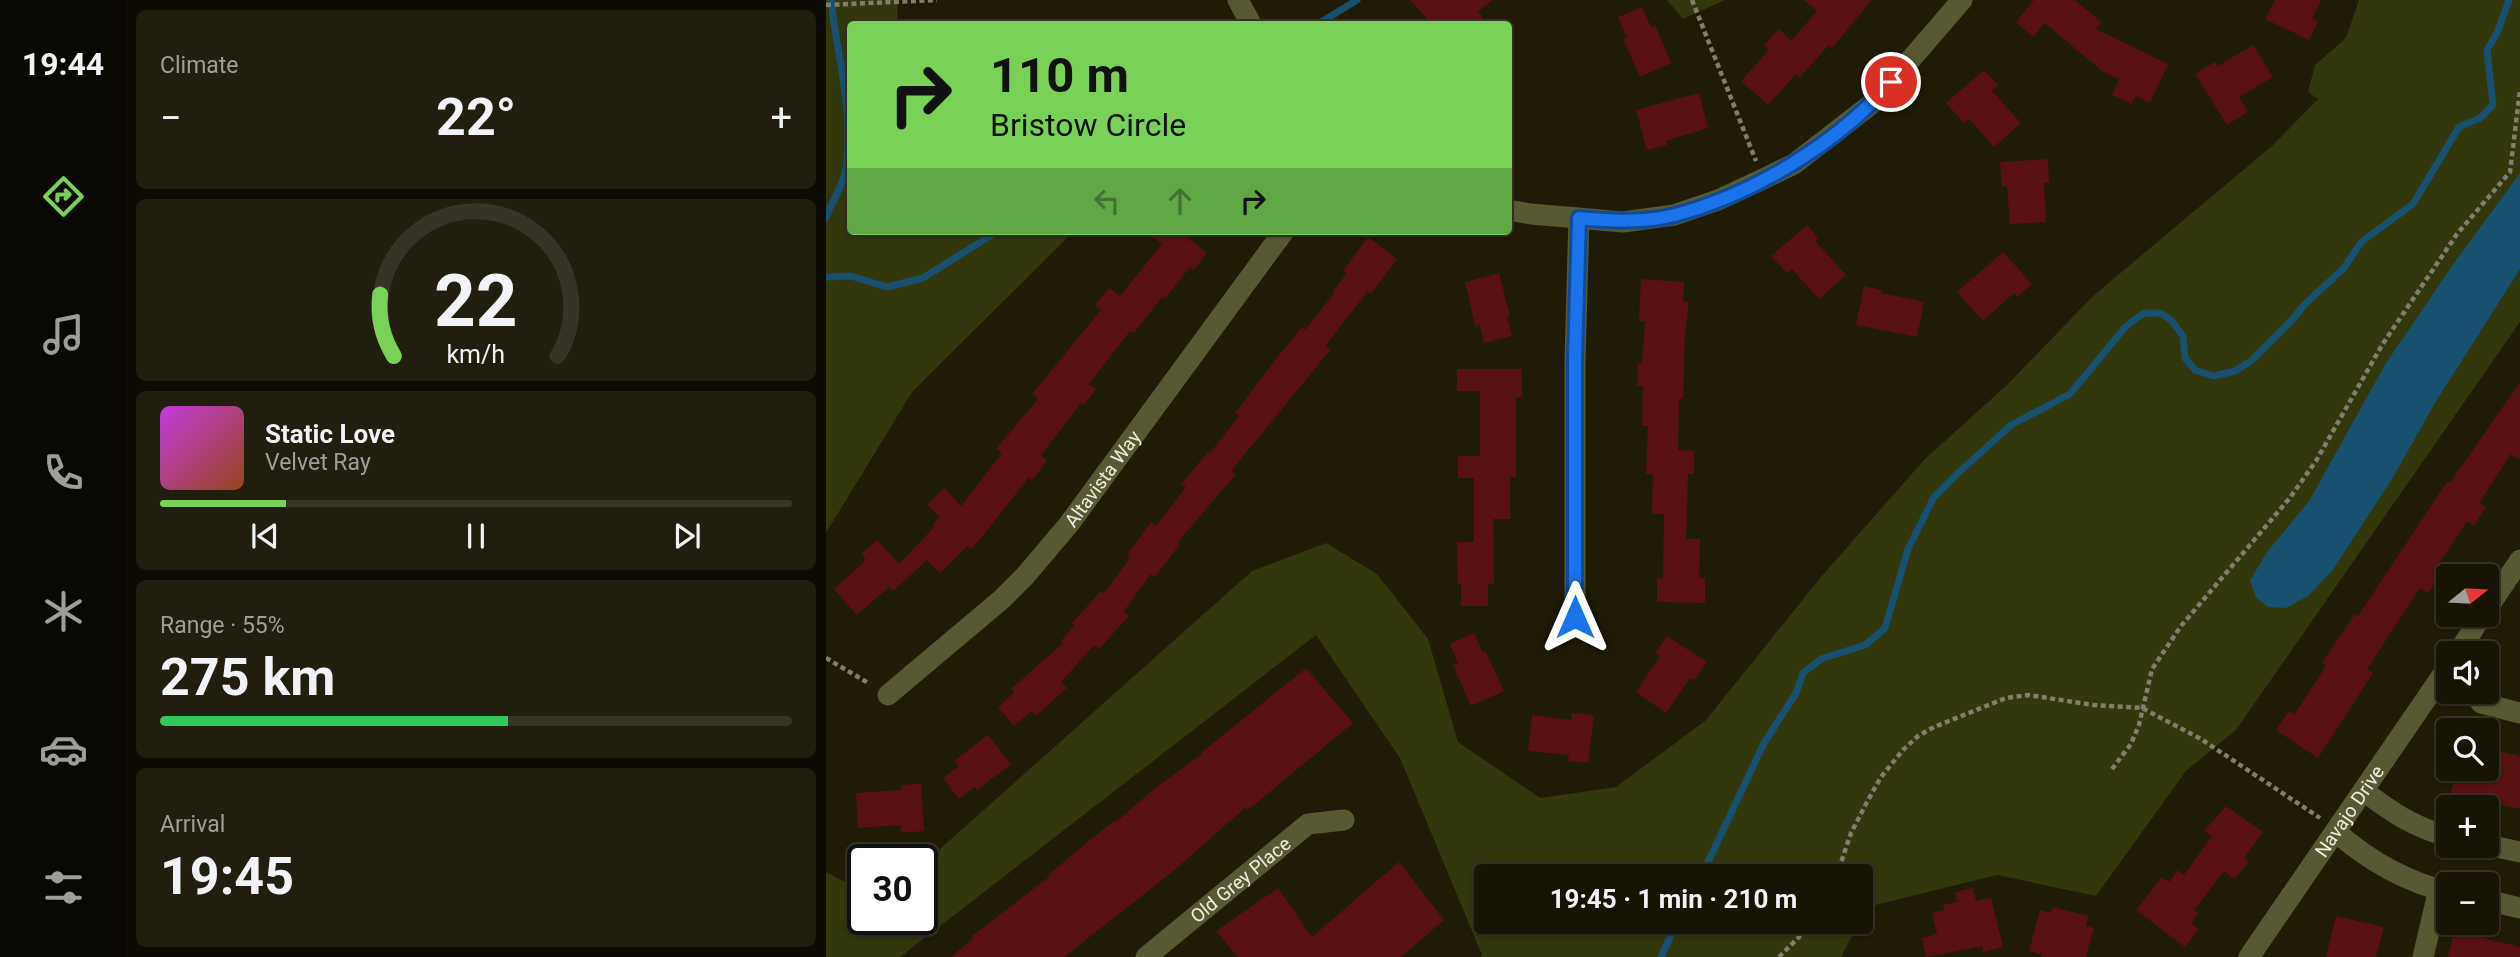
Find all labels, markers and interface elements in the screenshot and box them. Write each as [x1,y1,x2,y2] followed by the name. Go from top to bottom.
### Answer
[22,45,104,83] text: 19:44
[990,47,1129,104] text: 110 m
[875,49,966,140] icon: right
[160,52,239,79] text: Climate
[1861,52,1921,112] pin
[1872,63,1910,101] icon: arrive
[436,87,516,148] text: 22°
[160,96,182,140] text: −
[770,96,792,140] text: +
[990,106,1186,144] text: Bristow Circle
[39,172,88,221] icon: directions
[1088,182,1126,220] icon: left
[1161,182,1199,220] icon: ahead
[1234,182,1272,220] icon: right
[434,258,518,344] text: 22
[39,310,88,359] icon: music
[447,340,505,369] text: km/h
[265,419,395,449] text: Static Love
[1060,426,1146,532] street label: Altavista Way
[39,448,88,497] icon: phone
[265,449,371,476] text: Velvet Ray
[246,517,284,555] icon: previous
[457,517,495,555] icon: pause
[668,517,706,555] icon: next
[2436,564,2499,626] north arrow
[2436,564,2499,935] map controls
[1538,580,1612,654] position arrow
[39,587,88,636] icon: climate
[160,612,285,639] text: Range · 55%
[2436,641,2499,704] button: sound
[160,647,335,708] text: 275 km
[2436,718,2499,781] button: search
[39,725,88,774] icon: car
[2310,761,2389,862] street label: Navajo Drive
[2436,795,2499,858] button: +
[160,811,225,838] text: Arrival
[1186,832,1295,928] street label: Old Grey Place
[847,844,938,935] speed limit sign: 30
[160,846,294,907] text: 19:45
[39,863,88,912] icon: filters
[2436,872,2499,935] button: −
[1550,884,1797,914] text: 19:45 · 1 min · 210 m

